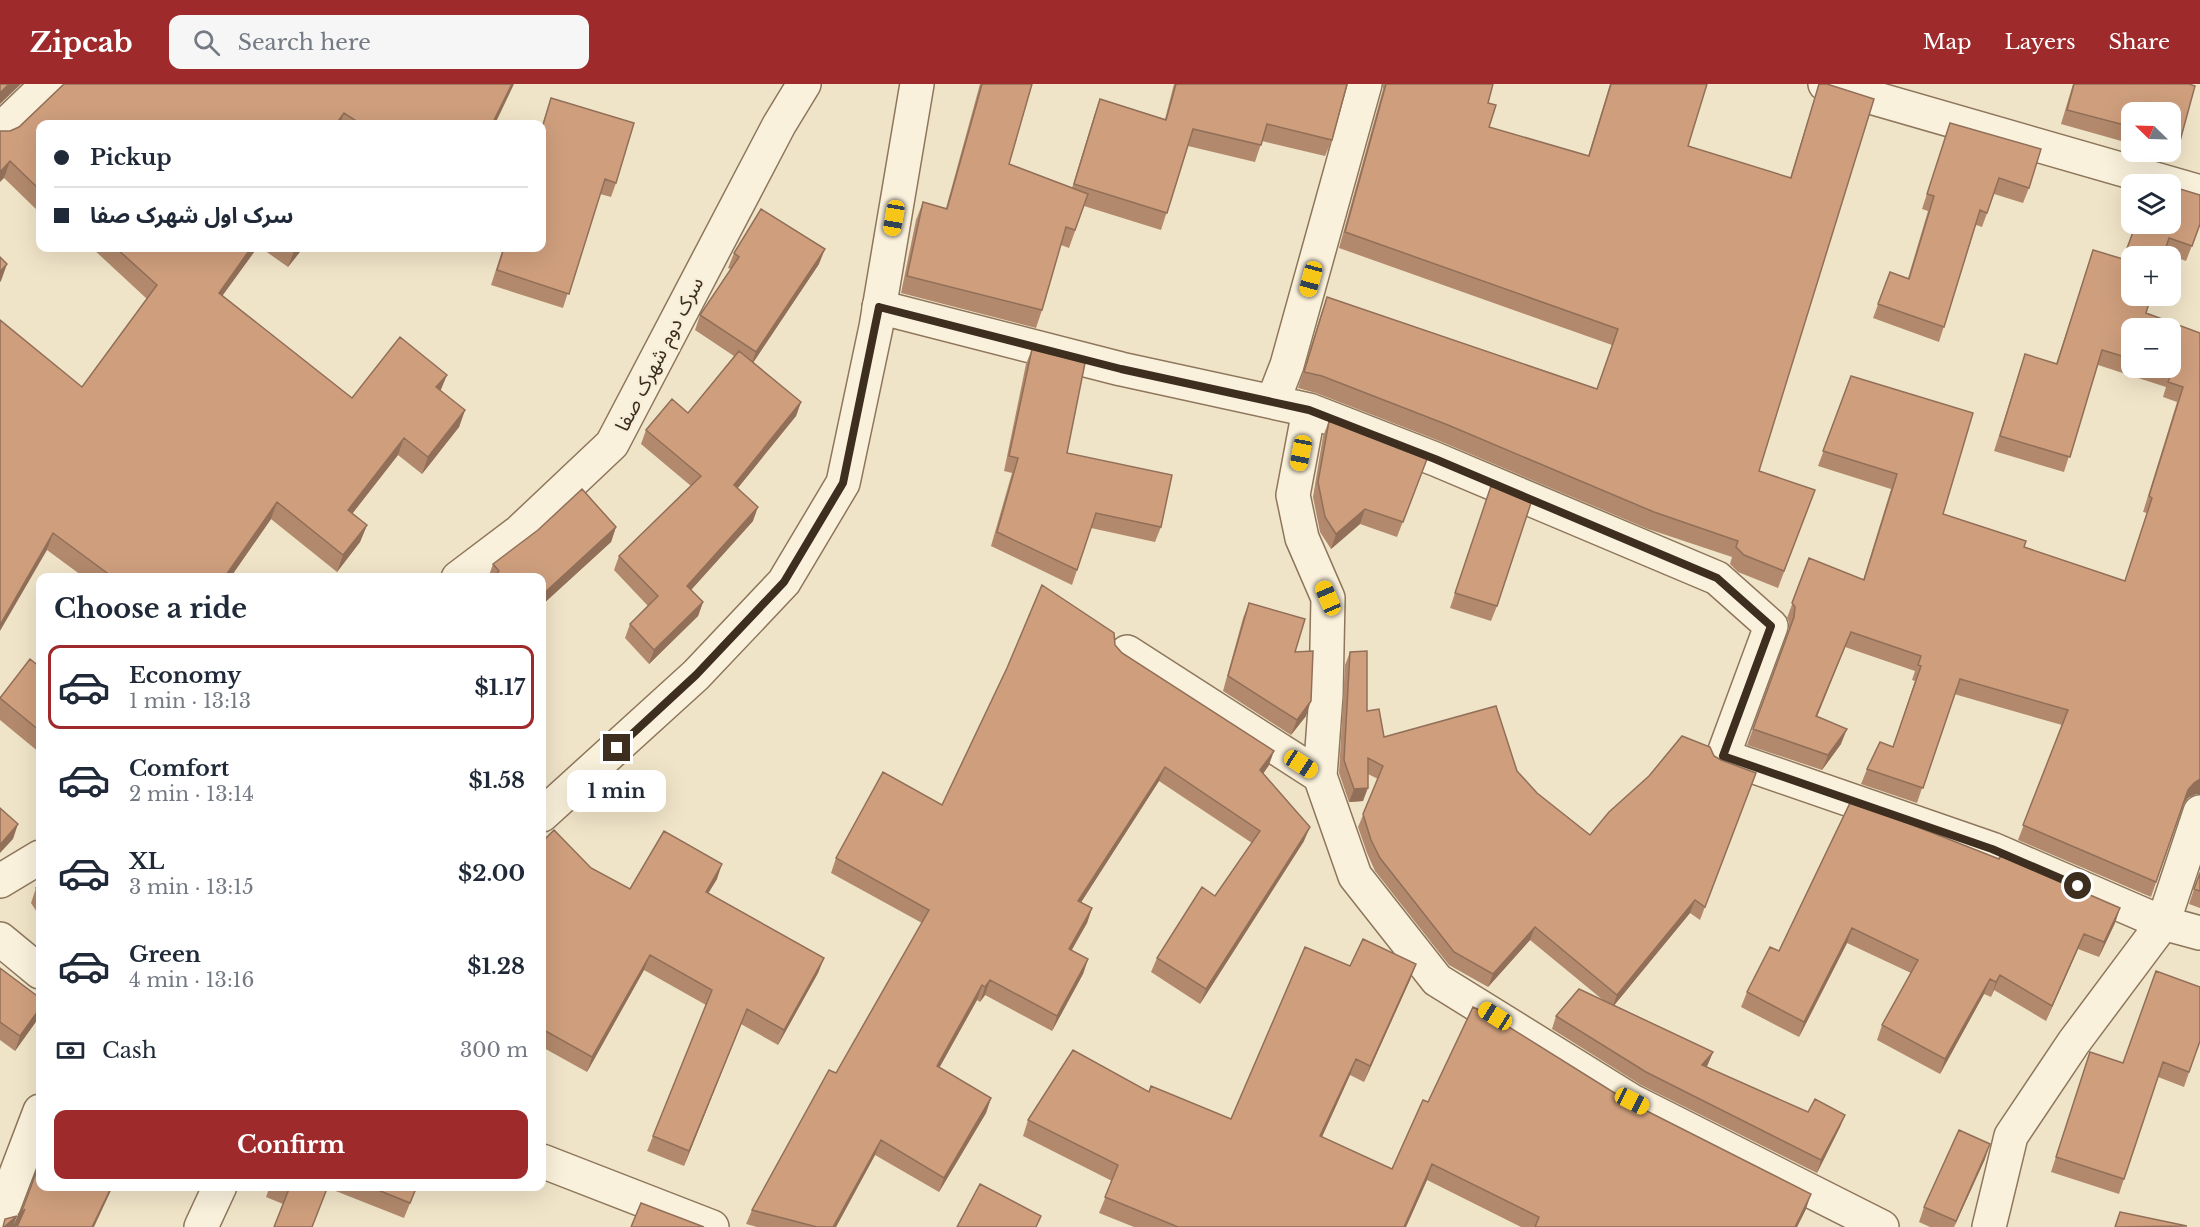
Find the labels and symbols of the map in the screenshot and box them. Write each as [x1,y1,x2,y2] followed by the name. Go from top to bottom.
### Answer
[2121,102,2181,162] north arrow
[882,199,906,237] car
[1298,259,1324,299] car
[610,273,711,437] street label: سرک دوم شهرک صفا
[1289,434,1313,472] car
[1313,578,1343,618] car
[603,734,630,761] route end
[1281,747,1321,781] car
[568,769,666,811] callout: 1 min
[2064,872,2091,899] route start
[1475,999,1515,1033] car
[1612,1085,1652,1117] car

